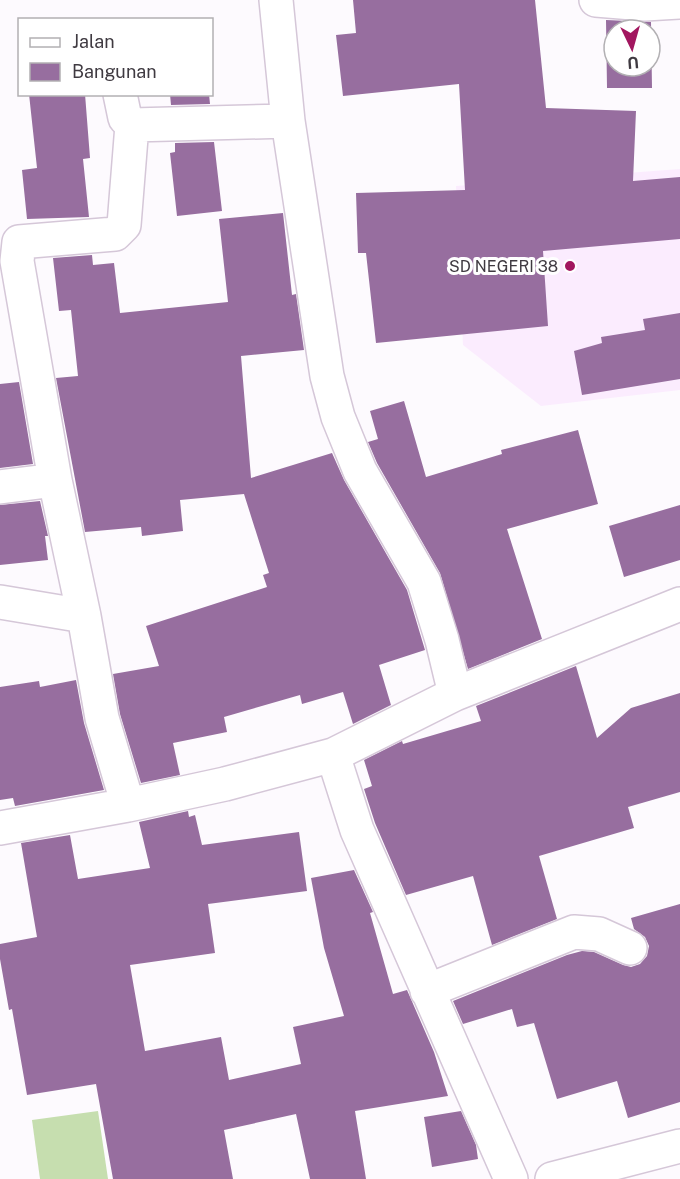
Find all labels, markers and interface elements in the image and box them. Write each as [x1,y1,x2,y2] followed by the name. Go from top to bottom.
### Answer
[18,18,213,96] legend
[602,18,662,78] north arrow
[72,31,115,52] text: Jalan
[627,52,640,72] text: U
[72,61,157,82] text: Bangunan
[449,257,558,276] place label: SD NEGERI 38
[563,259,577,273] marker: SD NEGERI 38

